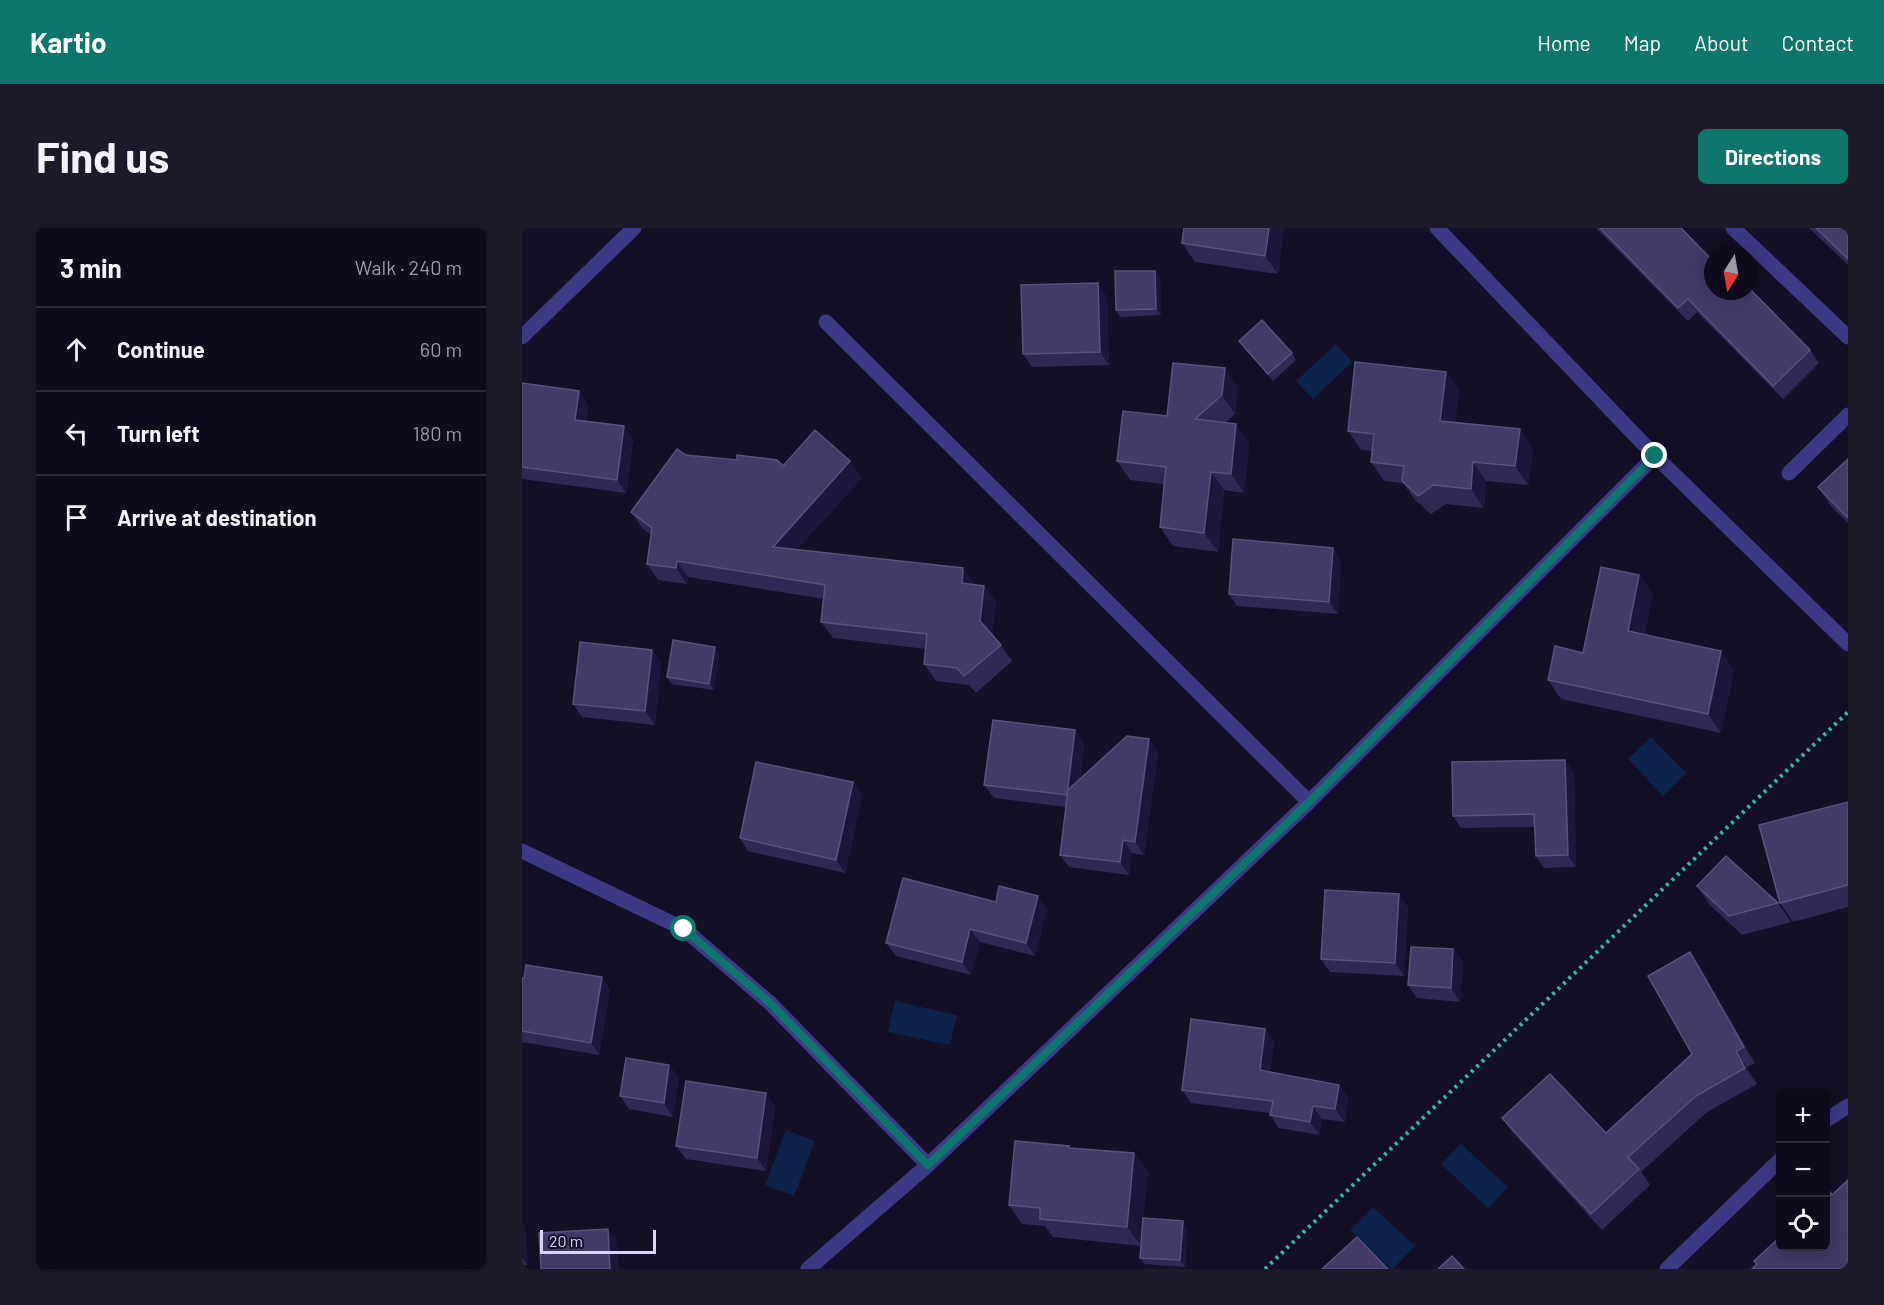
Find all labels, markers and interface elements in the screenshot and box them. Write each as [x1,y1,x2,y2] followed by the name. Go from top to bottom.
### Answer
[30,25,107,59] text: Kartio
[1537,30,1591,55] text: Home
[1624,30,1661,55] text: Map
[1694,30,1749,55] text: About
[1782,30,1854,55] text: Contact
[1698,129,1848,184] button: Directions
[36,131,169,181] text: Find us
[1704,246,1758,300] north arrow
[60,252,122,283] text: 3 min
[355,255,462,279] text: Walk · 240 m
[60,333,93,366] icon: ahead
[117,336,205,362] text: Continue
[420,337,462,361] text: 60 m
[60,417,93,450] icon: left
[117,420,200,446] text: Turn left
[413,421,462,445] text: 180 m
[1641,442,1667,468] route end
[60,501,93,534] icon: arrive
[117,504,316,530] text: Arrive at destination
[670,915,696,941] route start
[1776,1089,1830,1251] map controls
[1776,1089,1830,1143] button: +
[1776,1143,1830,1197] button: −
[1776,1197,1830,1251] button: locate
[540,1227,656,1254] scale bar
[549,1231,583,1250] text: 20 m

